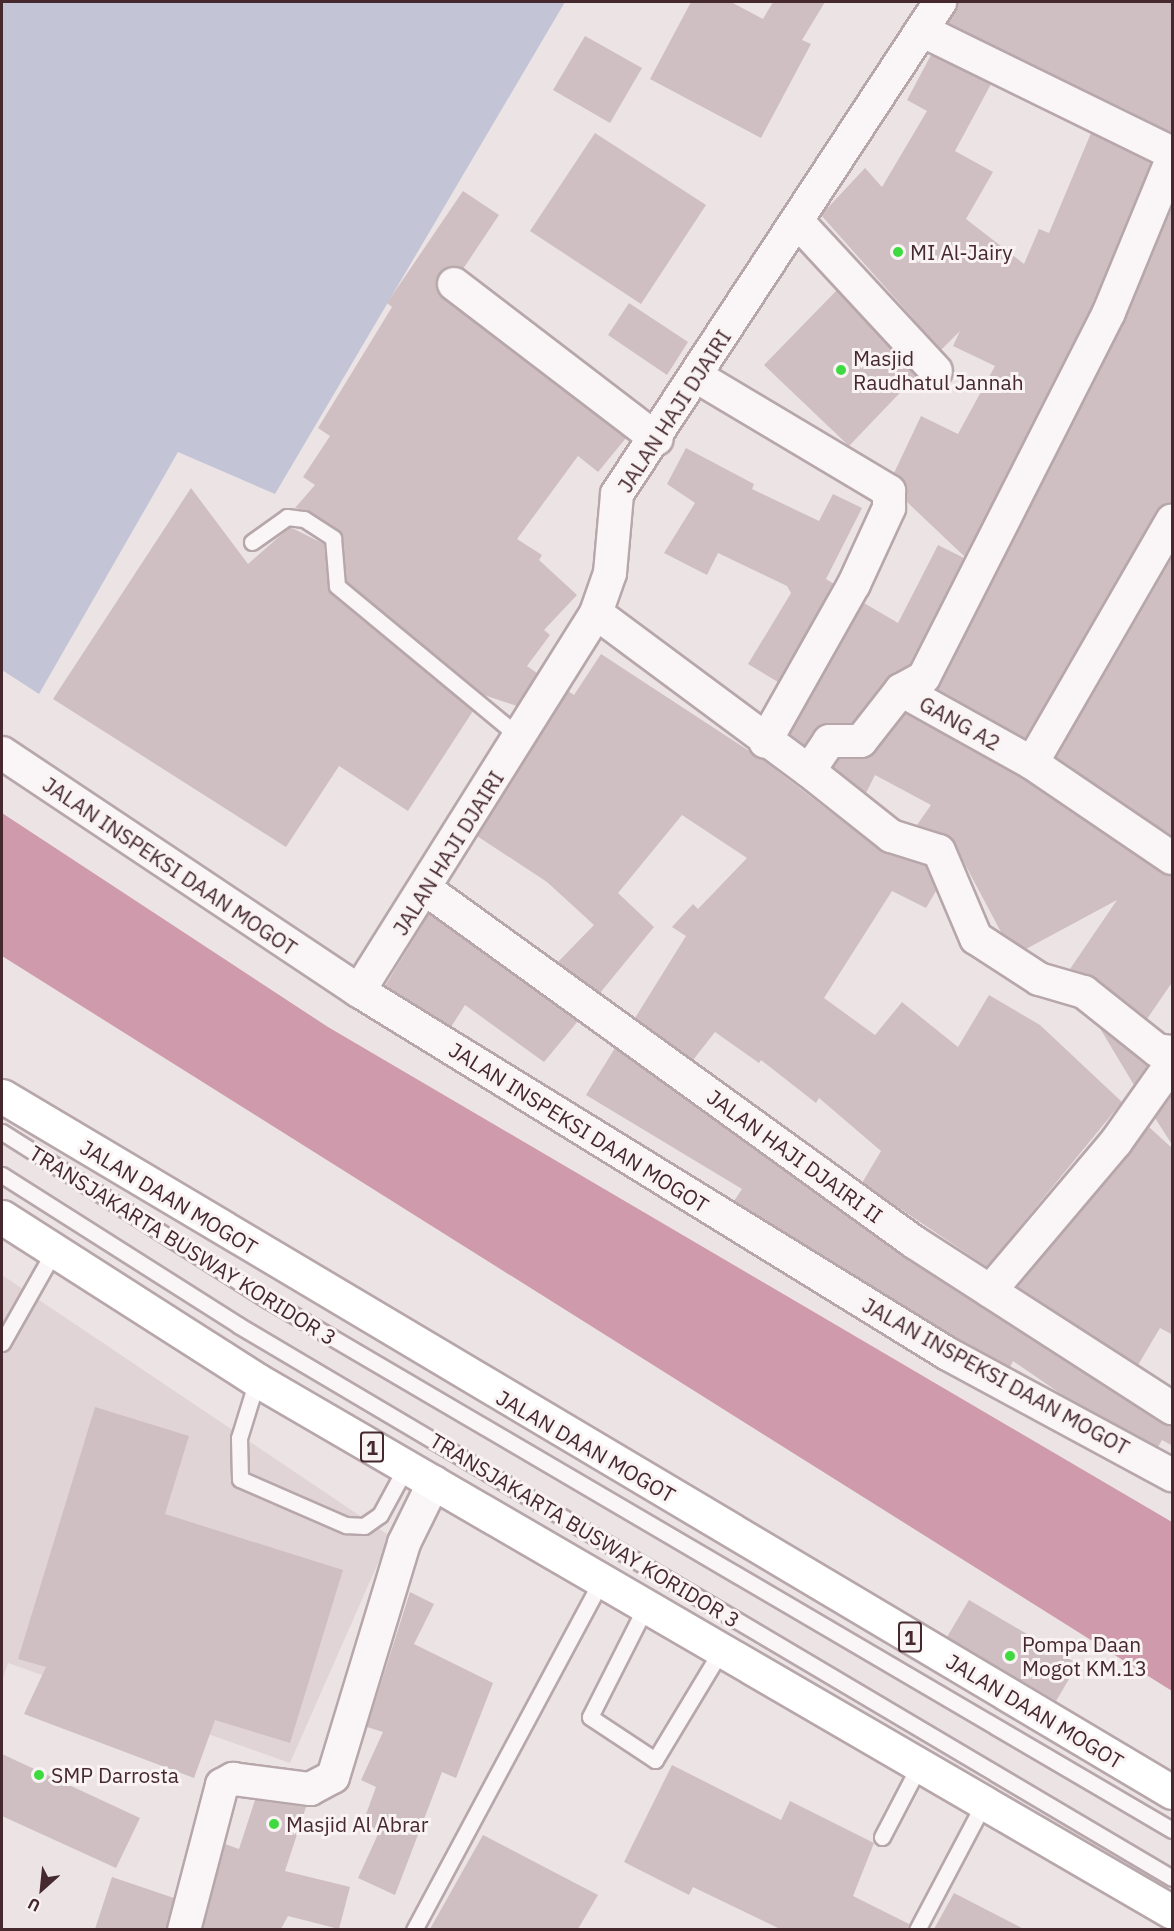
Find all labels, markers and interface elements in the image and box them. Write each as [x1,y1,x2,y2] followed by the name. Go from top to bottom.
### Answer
[910,239,1013,265] place label: MI Al-Jairy
[891,245,905,259] marker: MI Al-Jairy
[612,325,736,497] street label: JALAN HAJI DJAIRI
[853,345,1024,395] place label: Masjid Raudhatul Jannah
[834,363,848,377] marker: Masjid Raudhatul Jannah
[915,691,1005,755] street label: GANG A2
[387,766,509,940] street label: JALAN HAJI DJAIRI
[38,771,302,961] street label: JALAN INSPEKSI DAAN MOGOT
[445,1036,713,1218] street label: JALAN INSPEKSI DAAN MOGOT
[702,1084,888,1228] street label: JALAN HAJI DJAIRI II
[76,1134,262,1260] street label: JALAN DAAN MOGOT
[25,1140,341,1350] street label: TRANSJAKARTA BUSWAY KORIDOR 3
[858,1292,1134,1460] street label: JALAN INSPEKSI DAAN MOGOT
[492,1385,680,1507] street label: JALAN DAAN MOGOT
[426,1427,744,1633] street label: TRANSJAKARTA BUSWAY KORIDOR 3
[360,1430,384,1464] road number: 1
[898,1620,922,1654] road number: 1
[1022,1631,1147,1681] place label: Pompa Daan Mogot KM.13
[942,1648,1128,1774] street label: JALAN DAAN MOGOT
[1003,1649,1017,1663] marker: Pompa Daan Mogot KM.13
[51,1762,179,1788] place label: SMP Darrosta
[32,1768,46,1782] marker: SMP Darrosta
[286,1811,428,1837] place label: Masjid Al Abrar
[267,1817,281,1831] marker: Masjid Al Abrar
[12,1859,72,1919] north arrow
[24,1894,43,1916] text: U

